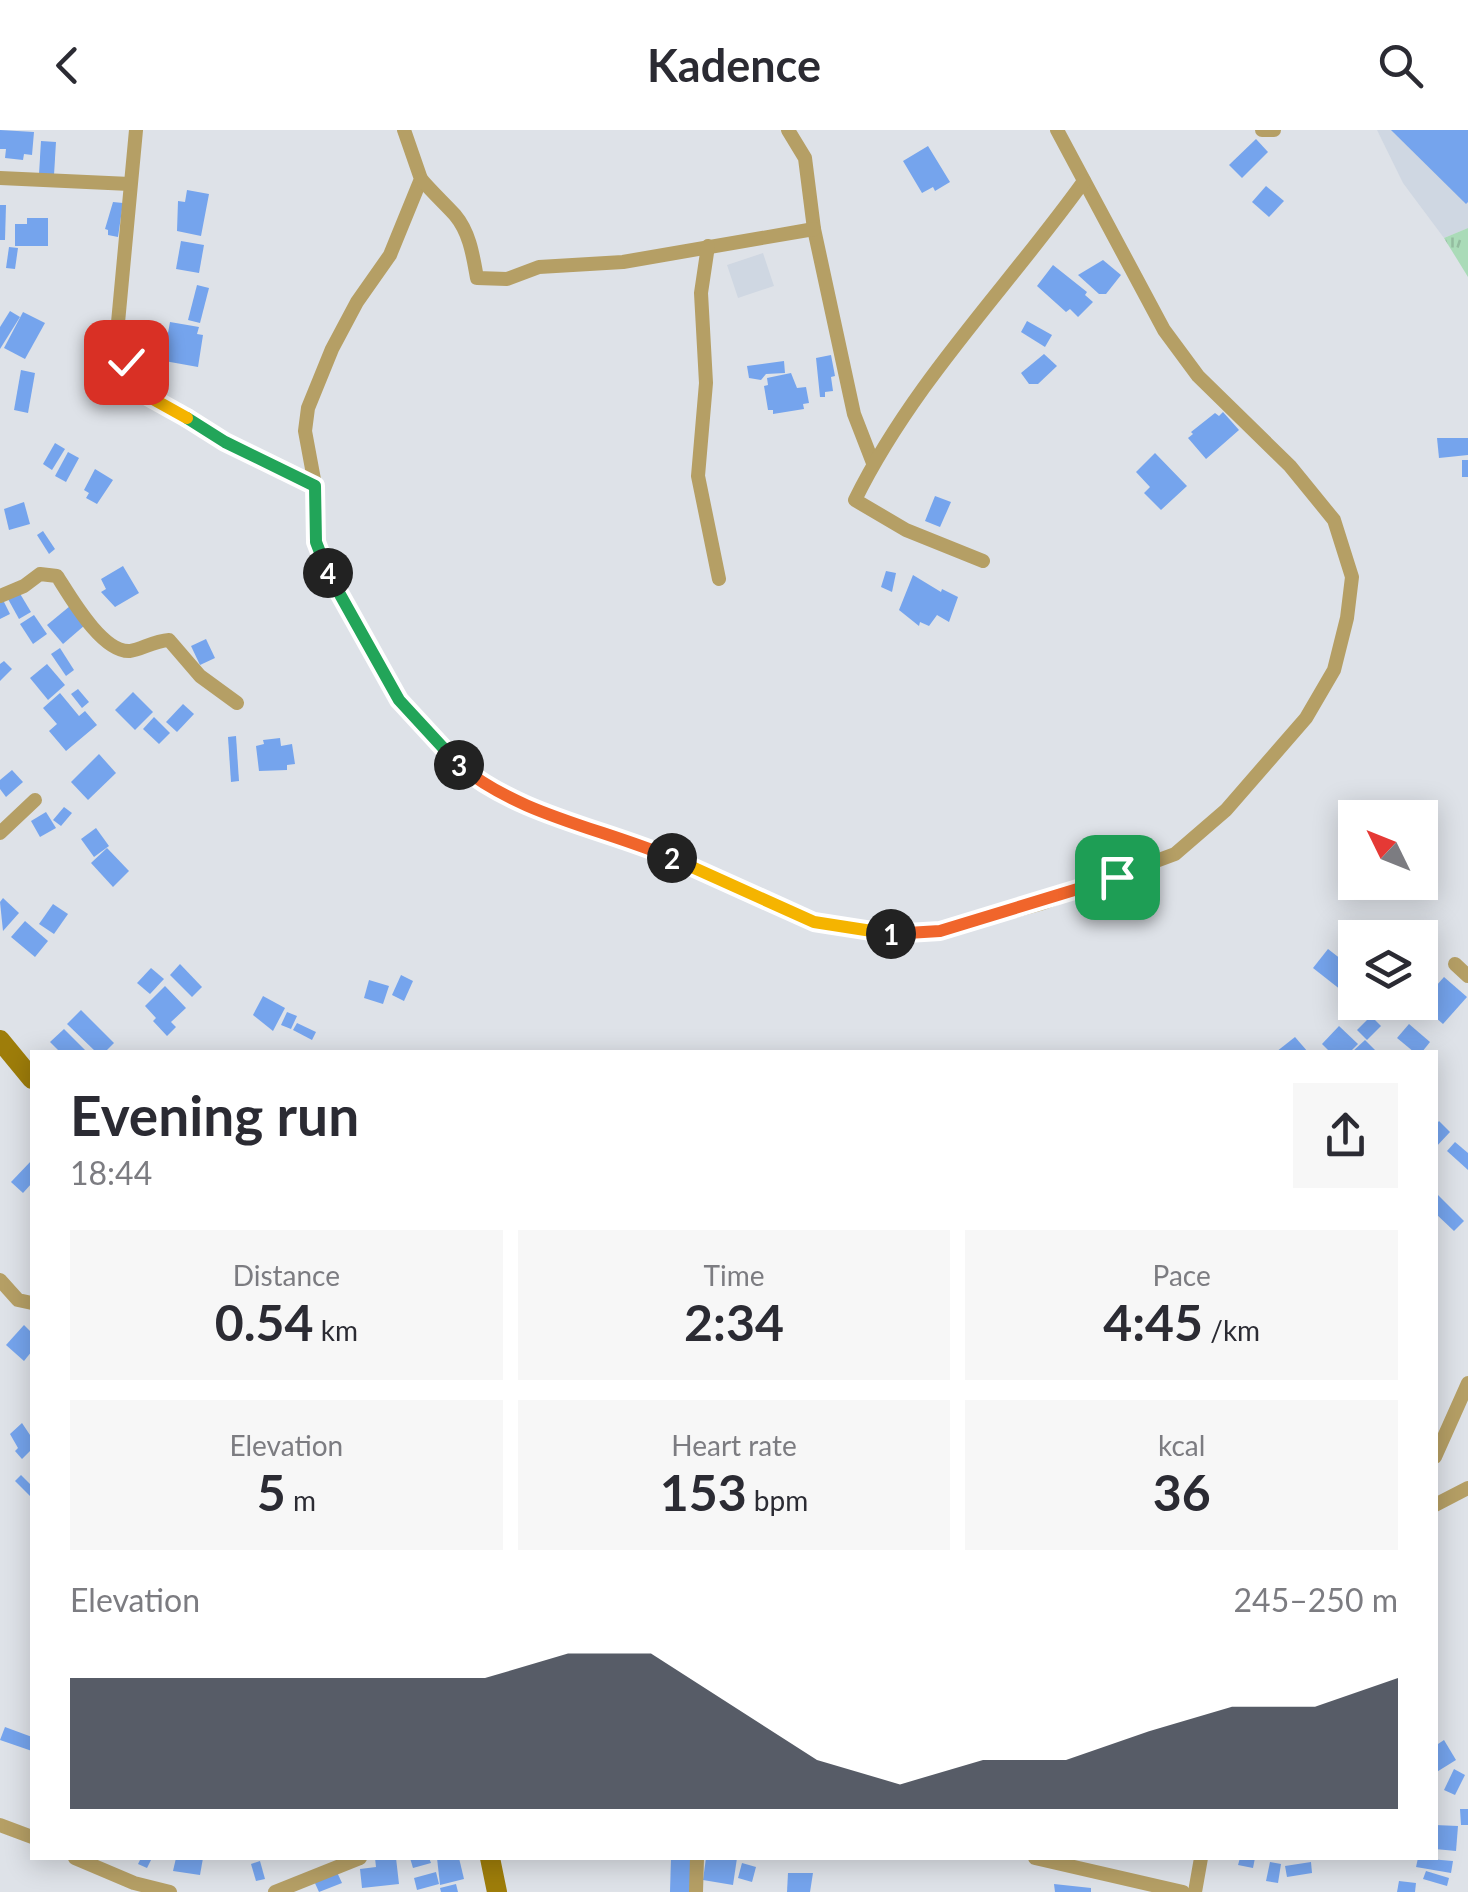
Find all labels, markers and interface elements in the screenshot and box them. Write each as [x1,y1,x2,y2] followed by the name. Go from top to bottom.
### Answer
[40,38,95,93] icon: back
[647,38,821,92] text: Kadence
[1373,38,1428,93] icon: search
[84,320,169,405] pin
[99,335,154,390] icon: check
[303,548,353,598] pin: 4
[320,556,336,590] text: 4
[434,740,484,790] pin: 3
[451,748,467,782] text: 3
[1338,800,1438,900] north arrow
[1338,800,1438,1020] map controls
[647,833,697,883] pin: 2
[1075,835,1160,920] pin
[664,841,680,875] text: 2
[1090,850,1145,905] icon: arrive
[866,909,916,959] pin: 1
[883,917,899,951] text: 1
[1338,920,1438,1020] button: layers
[70,1082,359,1148] text: Evening run
[1293,1083,1398,1188] button: share
[70,1153,152,1192] text: 18:44
[233,1258,340,1292] text: Distance
[704,1258,764,1292] text: Time
[1153,1258,1211,1292] text: Pace
[215,1292,314,1352] text: 0.54
[684,1292,784,1352] text: 2:34
[1103,1292,1203,1352] text: 4:45
[314,1313,358,1347] text: km
[1203,1313,1260,1347] text: /km
[229,1428,343,1462] text: Elevation
[671,1428,797,1462] text: Heart rate
[1158,1428,1205,1462] text: kcal
[257,1462,286,1522] text: 5
[660,1462,747,1522] text: 153
[1153,1462,1211,1522] text: 36
[286,1483,316,1517] text: m
[747,1483,808,1517] text: bpm
[70,1580,200,1619] text: Elevation
[1234,1580,1398,1619] text: 245–250 m

